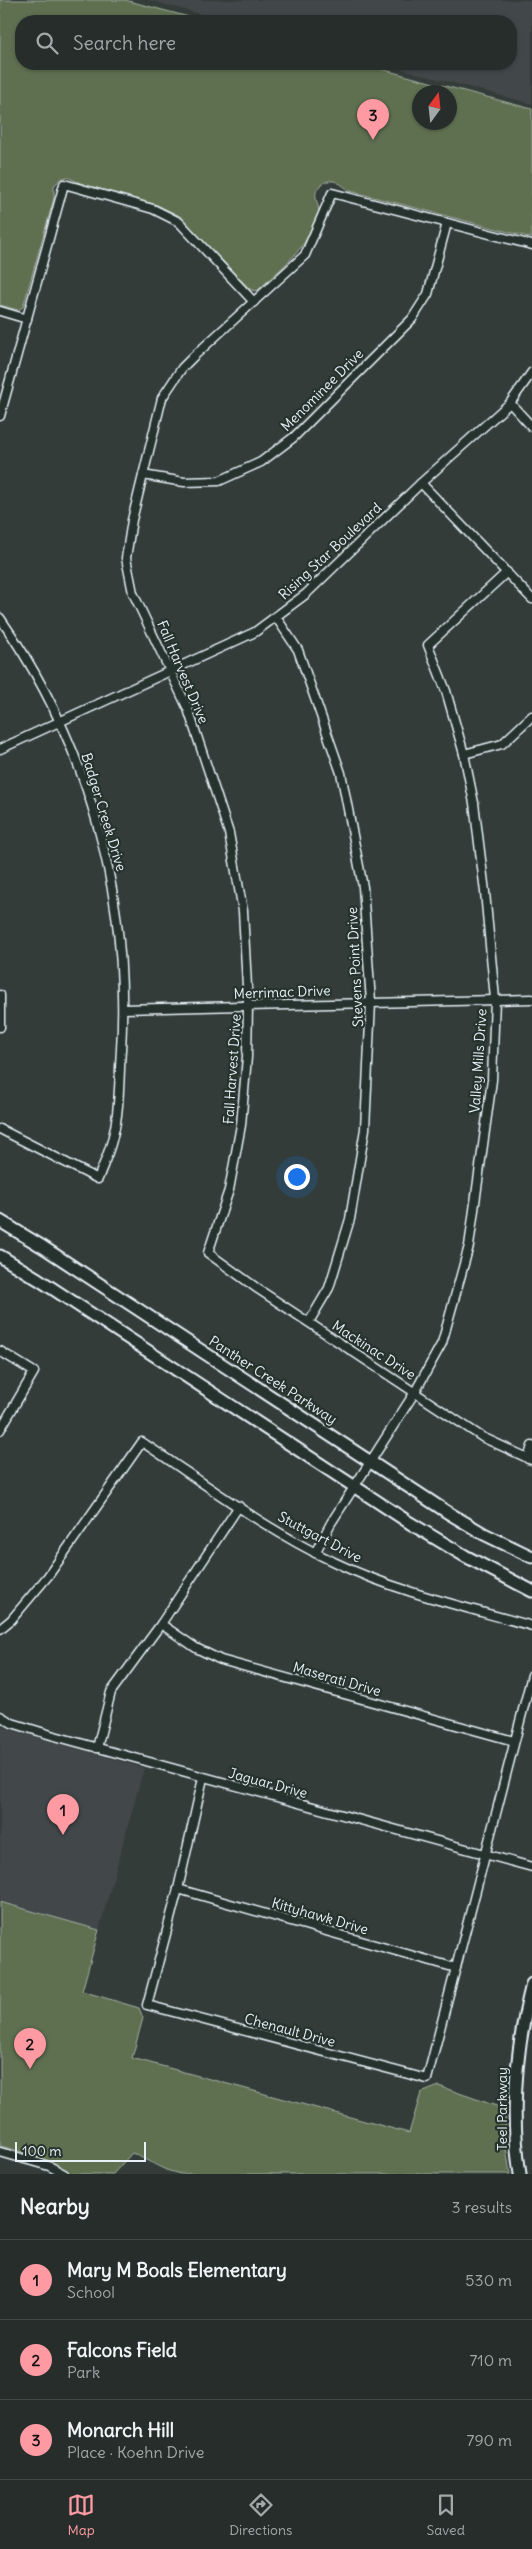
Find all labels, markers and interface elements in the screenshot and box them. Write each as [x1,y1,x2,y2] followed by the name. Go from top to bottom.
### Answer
[15,15,517,70] search box
[33,29,61,57] icon: search
[73,31,176,55] text: Search here
[412,85,457,130] north arrow
[357,99,389,140] pin: 3
[277,345,367,435] street label: Menominee Drive
[275,499,385,603] street label: Rising Star Boulevard
[153,618,213,726] street label: Fall Harvest Drive
[77,751,131,873] street label: Badger Creek Drive
[343,907,367,1027] street label: Stevens Point Drive
[233,981,331,1003] street label: Merrimac Drive
[465,1008,491,1114] street label: Valley Mills Drive
[219,1013,245,1125] street label: Fall Harvest Drive
[284,1164,310,1190] your location
[329,1316,419,1384] street label: Mackinac Drive
[206,1332,340,1428] street label: Panther Creek Parkway
[275,1507,365,1567] street label: Stuttgart Drive
[291,1658,383,1700] street label: Maserati Drive
[226,1764,310,1802] street label: Jaguar Drive
[47,1794,79,1835] pin: 1
[270,1894,370,1938] street label: Kittyhawk Drive
[243,2009,337,2051] street label: Chenault Drive
[14,2028,46,2069] pin: 2
[493,2067,511,2151] street label: Teel Parkway
[15,2139,146,2162] scale bar
[22,2142,62,2160] text: 100 m
[20,2193,90,2220] text: Nearby
[452,2197,512,2217] text: 3 results
[67,2258,287,2282] text: Mary M Boals Elementary
[33,2270,39,2290] text: 1
[465,2270,512,2290] text: 530 m
[67,2282,115,2302] text: School
[67,2338,177,2362] text: Falcons Field
[32,2350,40,2370] text: 2
[469,2350,512,2370] text: 710 m
[67,2362,100,2382] text: Park
[67,2418,174,2442] text: Monarch Hill
[31,2430,41,2450] text: 3
[467,2430,512,2450] text: 790 m
[67,2442,204,2462] text: Place · Koehn Drive
[67,2491,95,2539] tab: Map
[229,2491,292,2539] tab: Directions
[427,2491,465,2539] tab: Saved

